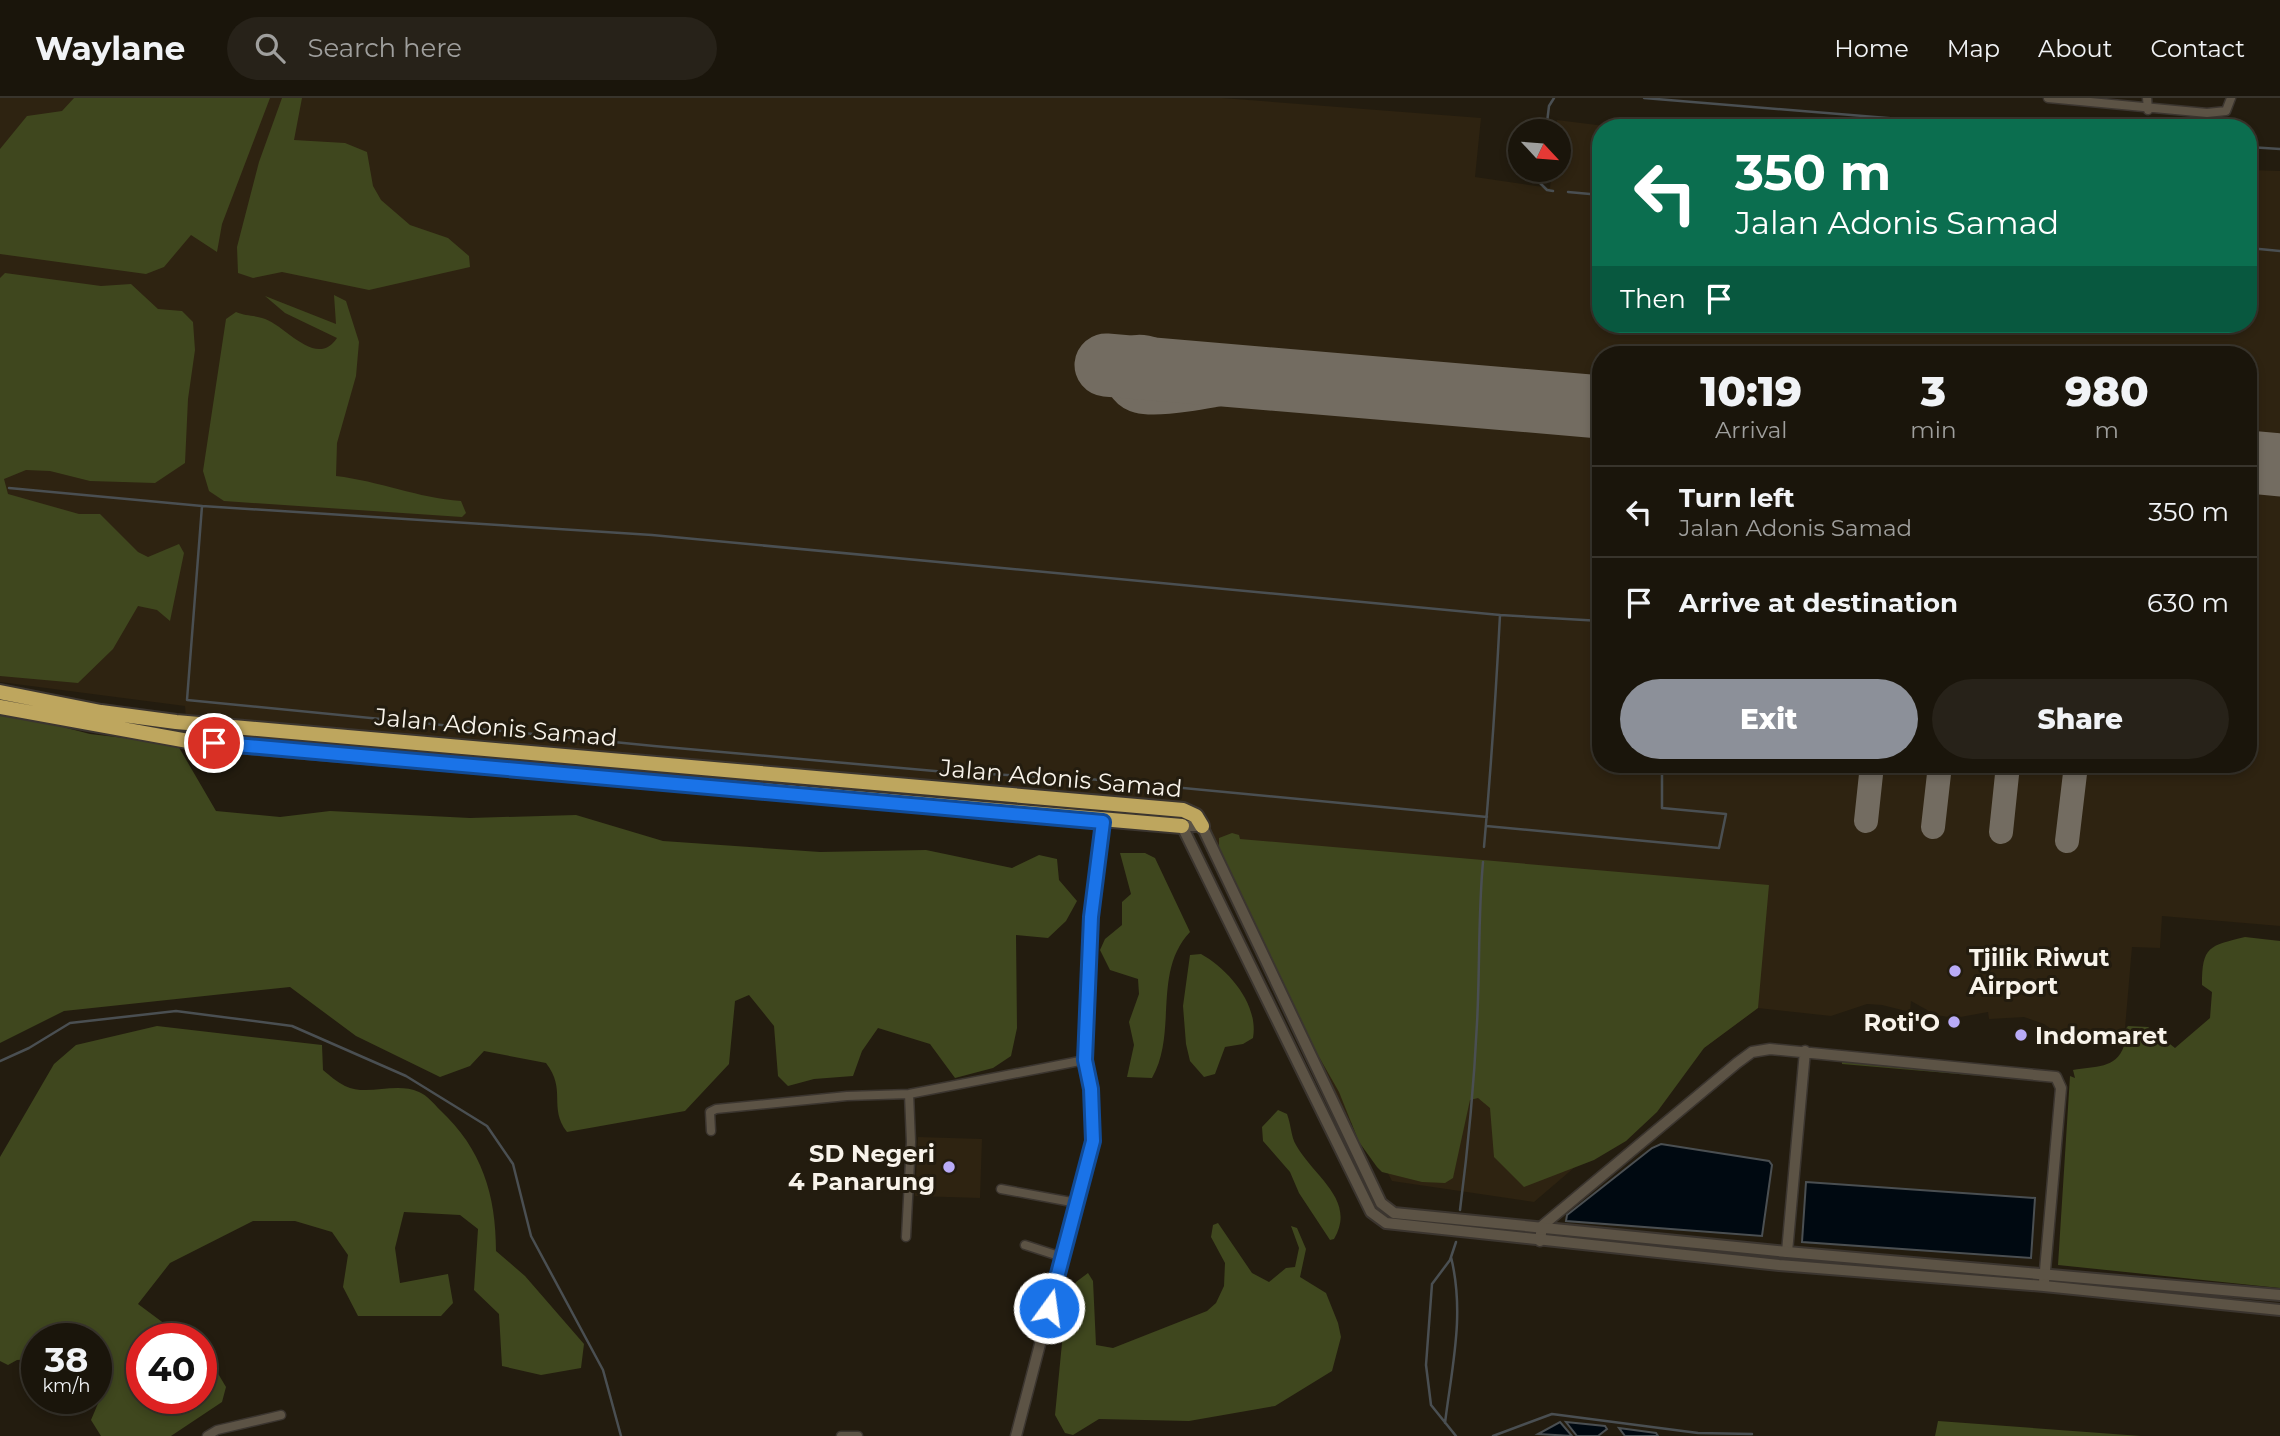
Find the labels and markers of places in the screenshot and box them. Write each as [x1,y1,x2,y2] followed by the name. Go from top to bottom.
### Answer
[184,713,244,773] pin
[1968,943,2110,1000] place label: Tjilik Riwut Airport
[1947,963,1963,979] marker: Tjilik Riwut Airport
[1864,1008,1940,1037] place label: Roti'O
[1946,1014,1962,1030] marker: Roti'O
[2035,1021,2168,1050] place label: Indomaret
[2013,1027,2029,1043] marker: Indomaret
[788,1139,935,1196] place label: SD Negeri 4 Panarung
[941,1159,957,1175] marker: SD Negeri 4 Panarung

